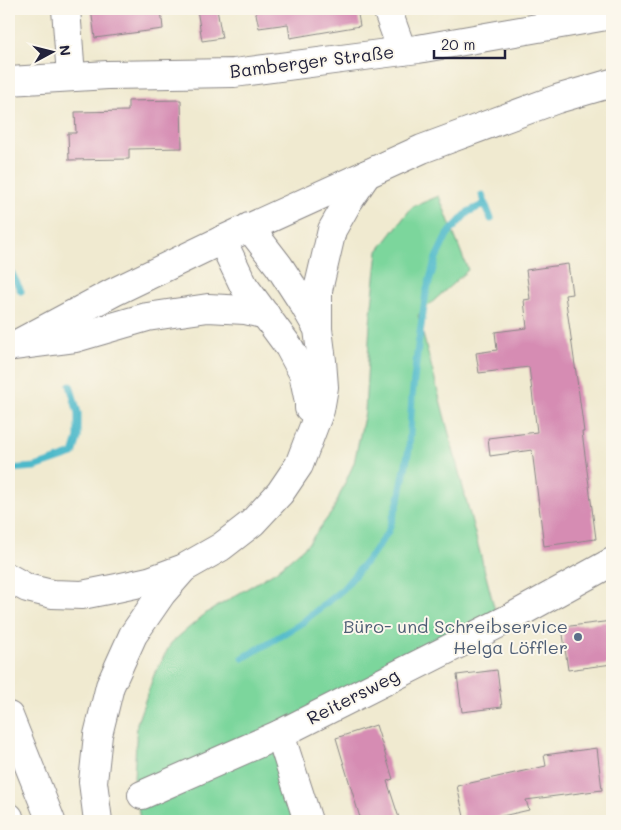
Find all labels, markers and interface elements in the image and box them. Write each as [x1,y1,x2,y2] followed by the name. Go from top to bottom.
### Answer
[28,28,78,78] north arrow
[434,28,505,60] scale bar
[441,34,475,54] text: 20 m
[228,39,396,83] street label: Bamberger Straße
[55,44,75,57] text: N
[343,614,568,659] place label: Büro- und Schreibservice Helga Löffler
[572,631,584,643] marker: Büro- und Schreibservice Helga Löffler
[302,663,403,730] street label: Reitersweg

